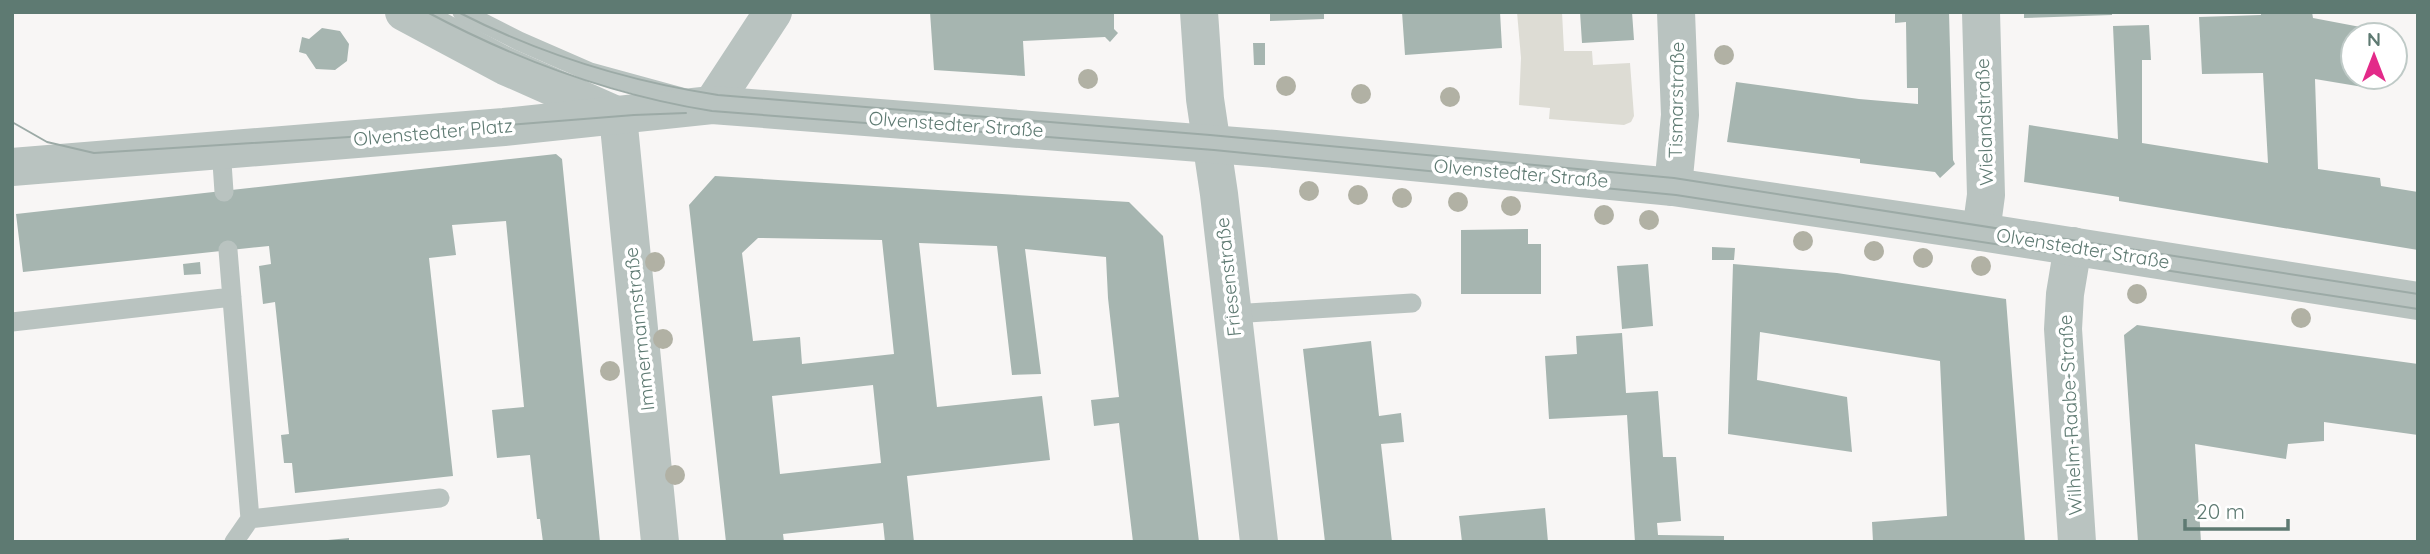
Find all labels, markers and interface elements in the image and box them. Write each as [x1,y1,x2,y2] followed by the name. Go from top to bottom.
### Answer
[2339,21,2409,91] north arrow
[2367,27,2381,51] text: N
[1663,41,1689,159] street label: Tismarstraße
[1970,58,1998,186] street label: Wielandstraße
[868,106,1044,142] street label: Olvenstedter Straße
[352,113,514,151] street label: Olvenstedter Platz
[1433,153,1609,193] street label: Olvenstedter Straße
[1210,216,1246,338] street label: Friesenstraße
[1995,222,2171,274] street label: Olvenstedter Straße
[618,246,660,412] street label: Immermannstraße
[2053,314,2087,516] street label: Wilhelm-Raabe-Straße
[2185,488,2288,532] scale bar
[2196,498,2245,524] text: 20 m

